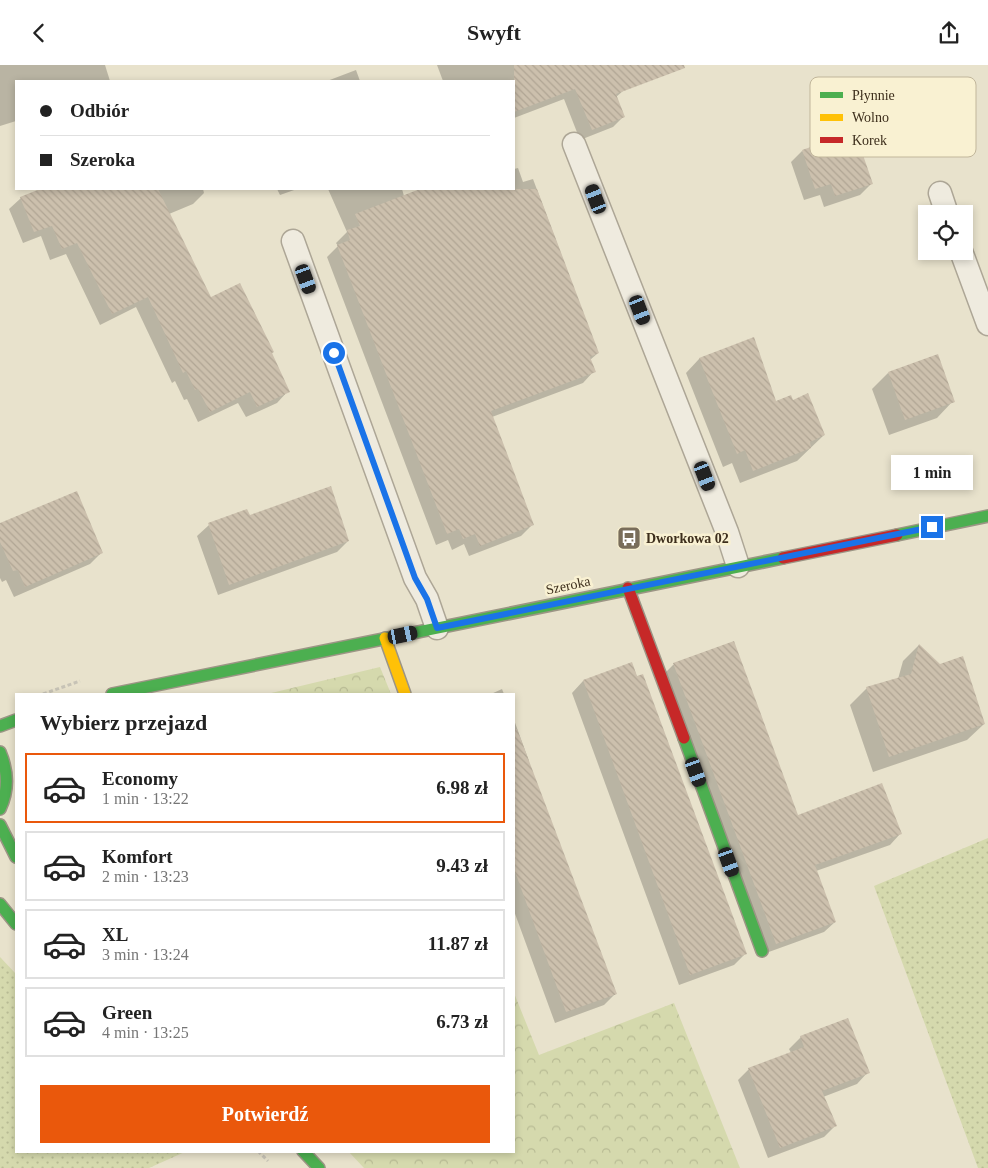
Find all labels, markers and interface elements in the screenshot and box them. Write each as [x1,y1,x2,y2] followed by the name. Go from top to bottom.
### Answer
[25,19,53,47] icon: back
[935,19,963,47] icon: share
[467,20,521,45] text: Swyft
[810,77,976,157] legend
[852,88,895,103] text: Płynnie
[70,100,129,121] text: Odbiór
[852,110,889,125] text: Wolno
[852,133,887,148] text: Korek
[70,149,135,170] text: Szeroka
[583,182,608,216] car
[918,205,973,260] map controls
[918,205,973,260] button: locate
[293,262,318,296] car
[627,293,652,327] car
[323,342,345,364] route start
[891,455,973,489] callout: 1 min
[692,459,717,493] car
[913,464,951,481] text: 1 min
[921,516,943,538] route end
[616,525,642,551] bus stop icon: Dworkowa 02
[646,531,729,546] place label: Dworkowa 02
[544,573,592,598] street label: Szeroka
[386,625,419,645] car
[40,710,207,735] text: Wybierz przejazd
[683,755,708,789] car
[42,766,87,811] icon: car
[102,768,178,789] text: Economy
[436,777,488,798] text: 6.98 zł
[102,790,189,807] text: 1 min · 13:22
[42,844,87,889] icon: car
[716,845,741,879] car
[102,846,173,867] text: Komfort
[436,855,488,876] text: 9.43 zł
[102,868,189,885] text: 2 min · 13:23
[42,922,87,967] icon: car
[102,924,128,945] text: XL
[428,933,488,954] text: 11.87 zł
[102,946,189,963] text: 3 min · 13:24
[42,1000,87,1045] icon: car
[102,1002,152,1023] text: Green
[436,1011,488,1032] text: 6.73 zł
[102,1024,189,1041] text: 4 min · 13:25
[40,1085,490,1143] button: Potwierdź

